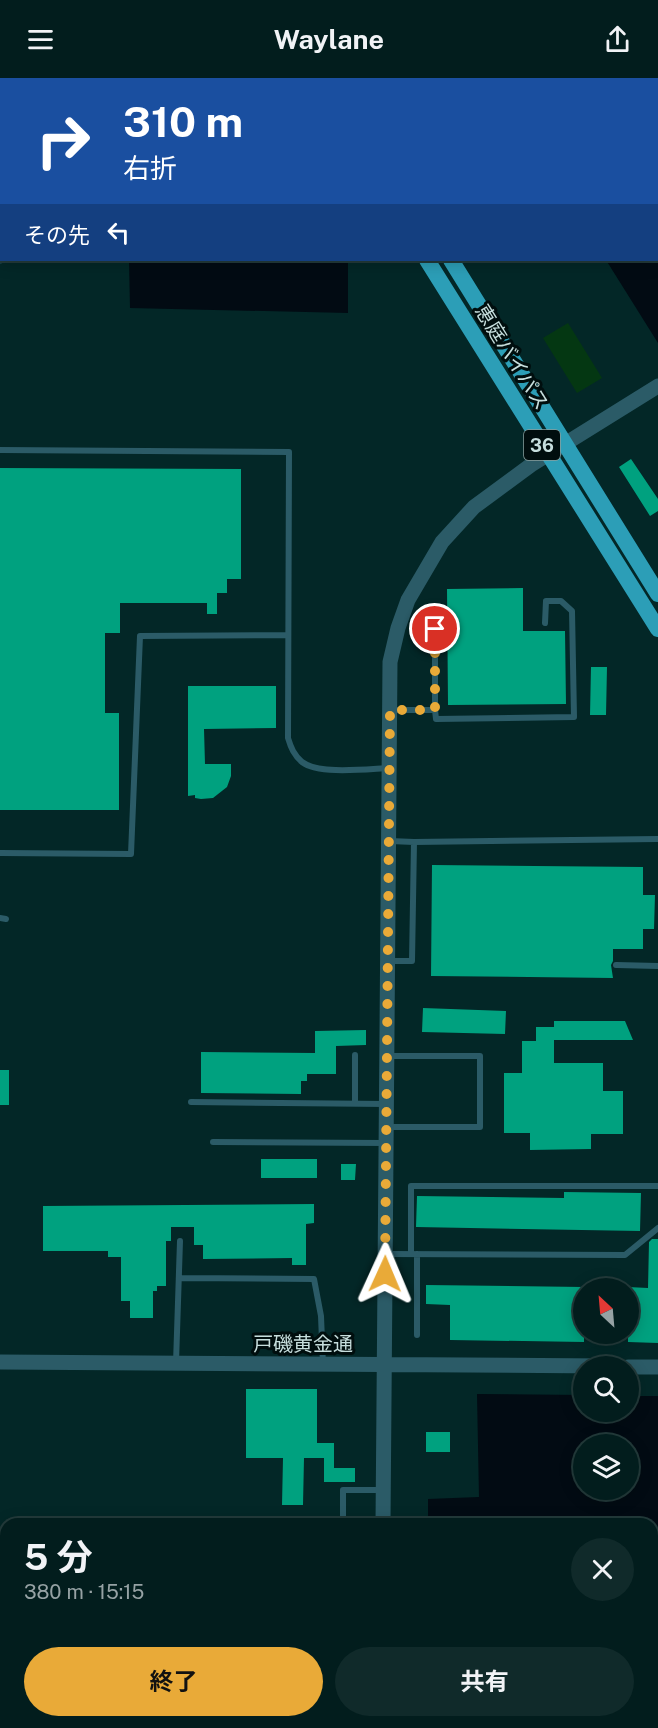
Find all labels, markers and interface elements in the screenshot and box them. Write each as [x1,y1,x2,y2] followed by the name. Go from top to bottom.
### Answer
[24,23,57,56] icon: menu
[274,23,384,55] text: Waylane
[601,23,634,56] icon: share
[123,97,243,146] text: 310 m
[24,102,102,180] icon: right
[123,152,177,184] text: 右折
[102,216,135,249] icon: left
[24,222,90,248] text: その先
[470,300,554,414] street label: 恵庭バイパス
[524,430,560,460] road number: 36
[409,603,460,654] pin
[418,612,451,645] icon: arrive
[353,1242,417,1306] position arrow
[573,1278,639,1344] north arrow
[573,1278,639,1500] map controls
[253,1332,353,1356] street label: 戸磯黄金通
[573,1356,639,1422] button: search
[573,1434,639,1500] button: layers
[24,1536,92,1578] text: 5 分
[571,1538,634,1601] button: close
[24,1580,144,1604] text: 380 m · 15:15
[24,1647,323,1716] button: 終了
[335,1647,634,1716] button: 共有

